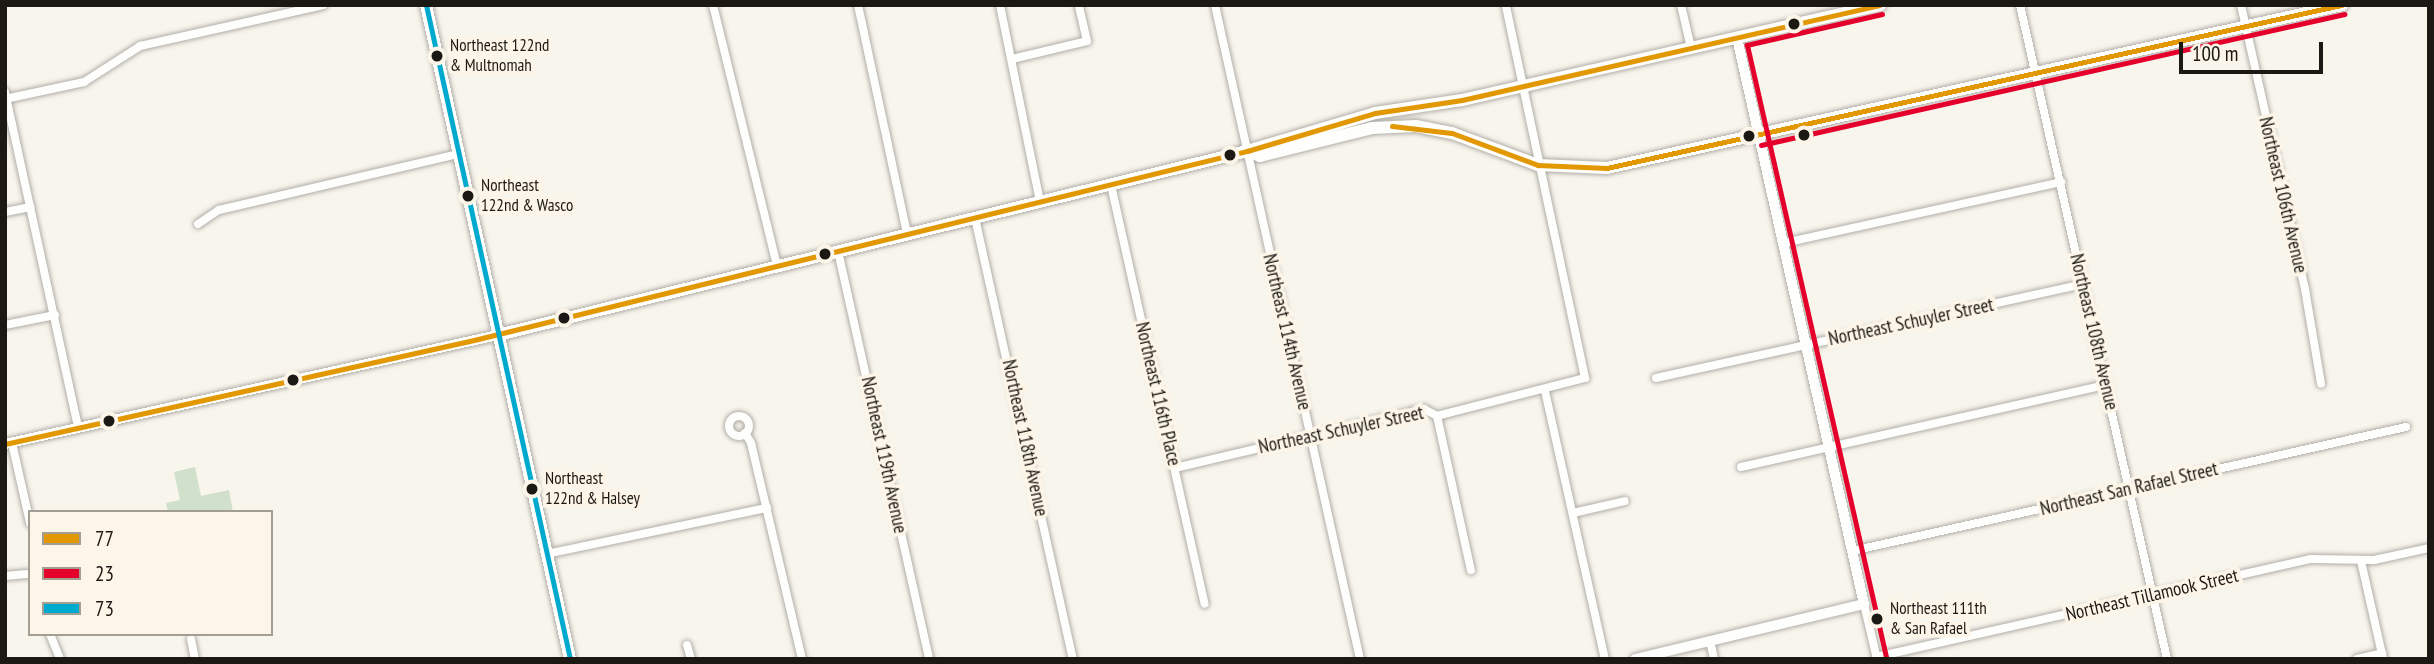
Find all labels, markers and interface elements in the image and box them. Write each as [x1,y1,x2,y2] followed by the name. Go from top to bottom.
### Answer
[1787,17,1801,31] unlabelled marker
[2182,28,2326,72] scale bar
[450,36,549,76] place label: Northeast 122nd & Multnomah
[2192,40,2238,67] text: 100 m
[430,49,444,63] marker: Northeast 122nd & Multnomah
[2254,114,2312,276] street label: Northeast 106th Avenue
[1797,128,1811,142] unlabelled marker
[1742,129,1756,143] unlabelled marker
[1223,148,1237,162] unlabelled marker
[481,176,574,216] place label: Northeast 122nd & Wasco
[461,189,475,203] marker: Northeast 122nd & Wasco
[818,247,832,261] unlabelled marker
[1258,251,1316,413] street label: Northeast 114th Avenue
[2065,251,2123,413] street label: Northeast 108th Avenue
[1826,293,1996,351] street label: Northeast Schuyler Street
[557,311,571,325] unlabelled marker
[1130,320,1186,468] street label: Northeast 116th Place
[997,357,1053,519] street label: Northeast 118th Avenue
[286,373,300,387] unlabelled marker
[856,374,912,536] street label: Northeast 119th Avenue
[1256,401,1426,459] street label: Northeast Schuyler Street
[102,414,116,428] unlabelled marker
[2038,457,2220,521] street label: Northeast San Rafael Street
[545,469,640,509] place label: Northeast 122nd & Halsey
[525,482,539,496] marker: Northeast 122nd & Halsey
[28,510,273,636] legend
[95,525,114,552] text: 77
[95,560,114,587] text: 23
[2063,564,2241,626] street label: Northeast Tillamook Street
[95,595,114,622] text: 73
[1890,599,1987,639] place label: Northeast 111th & San Rafael
[1870,612,1884,626] marker: Northeast 111th & San Rafael

